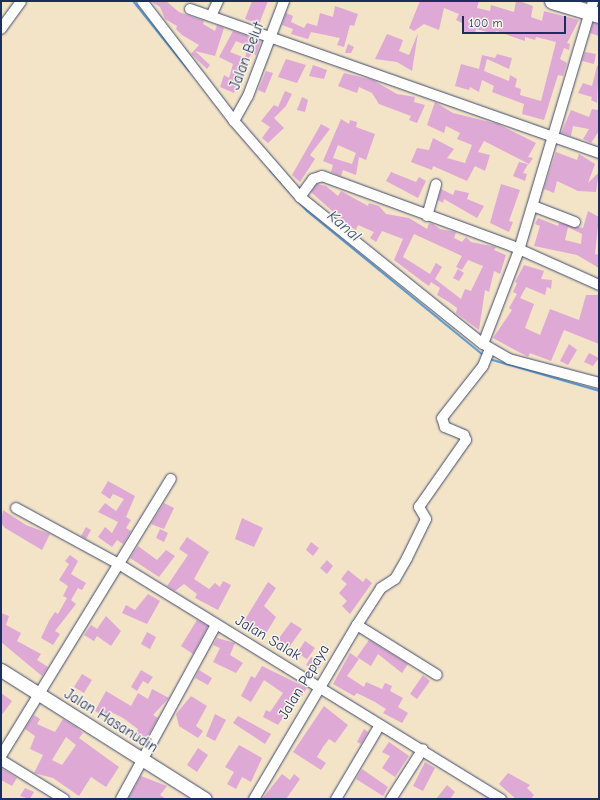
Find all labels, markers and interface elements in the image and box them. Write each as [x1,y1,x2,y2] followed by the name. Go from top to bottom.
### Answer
[464,8,568,34] scale bar
[469,16,502,30] text: 100 m
[226,20,268,92] street label: Jalan Belut
[323,206,365,246] water label: Kanal
[232,611,304,665] street label: Jalan Salak
[275,641,333,723] street label: Jalan Pepaya
[61,685,161,757] street label: Jalan Hasanudin

